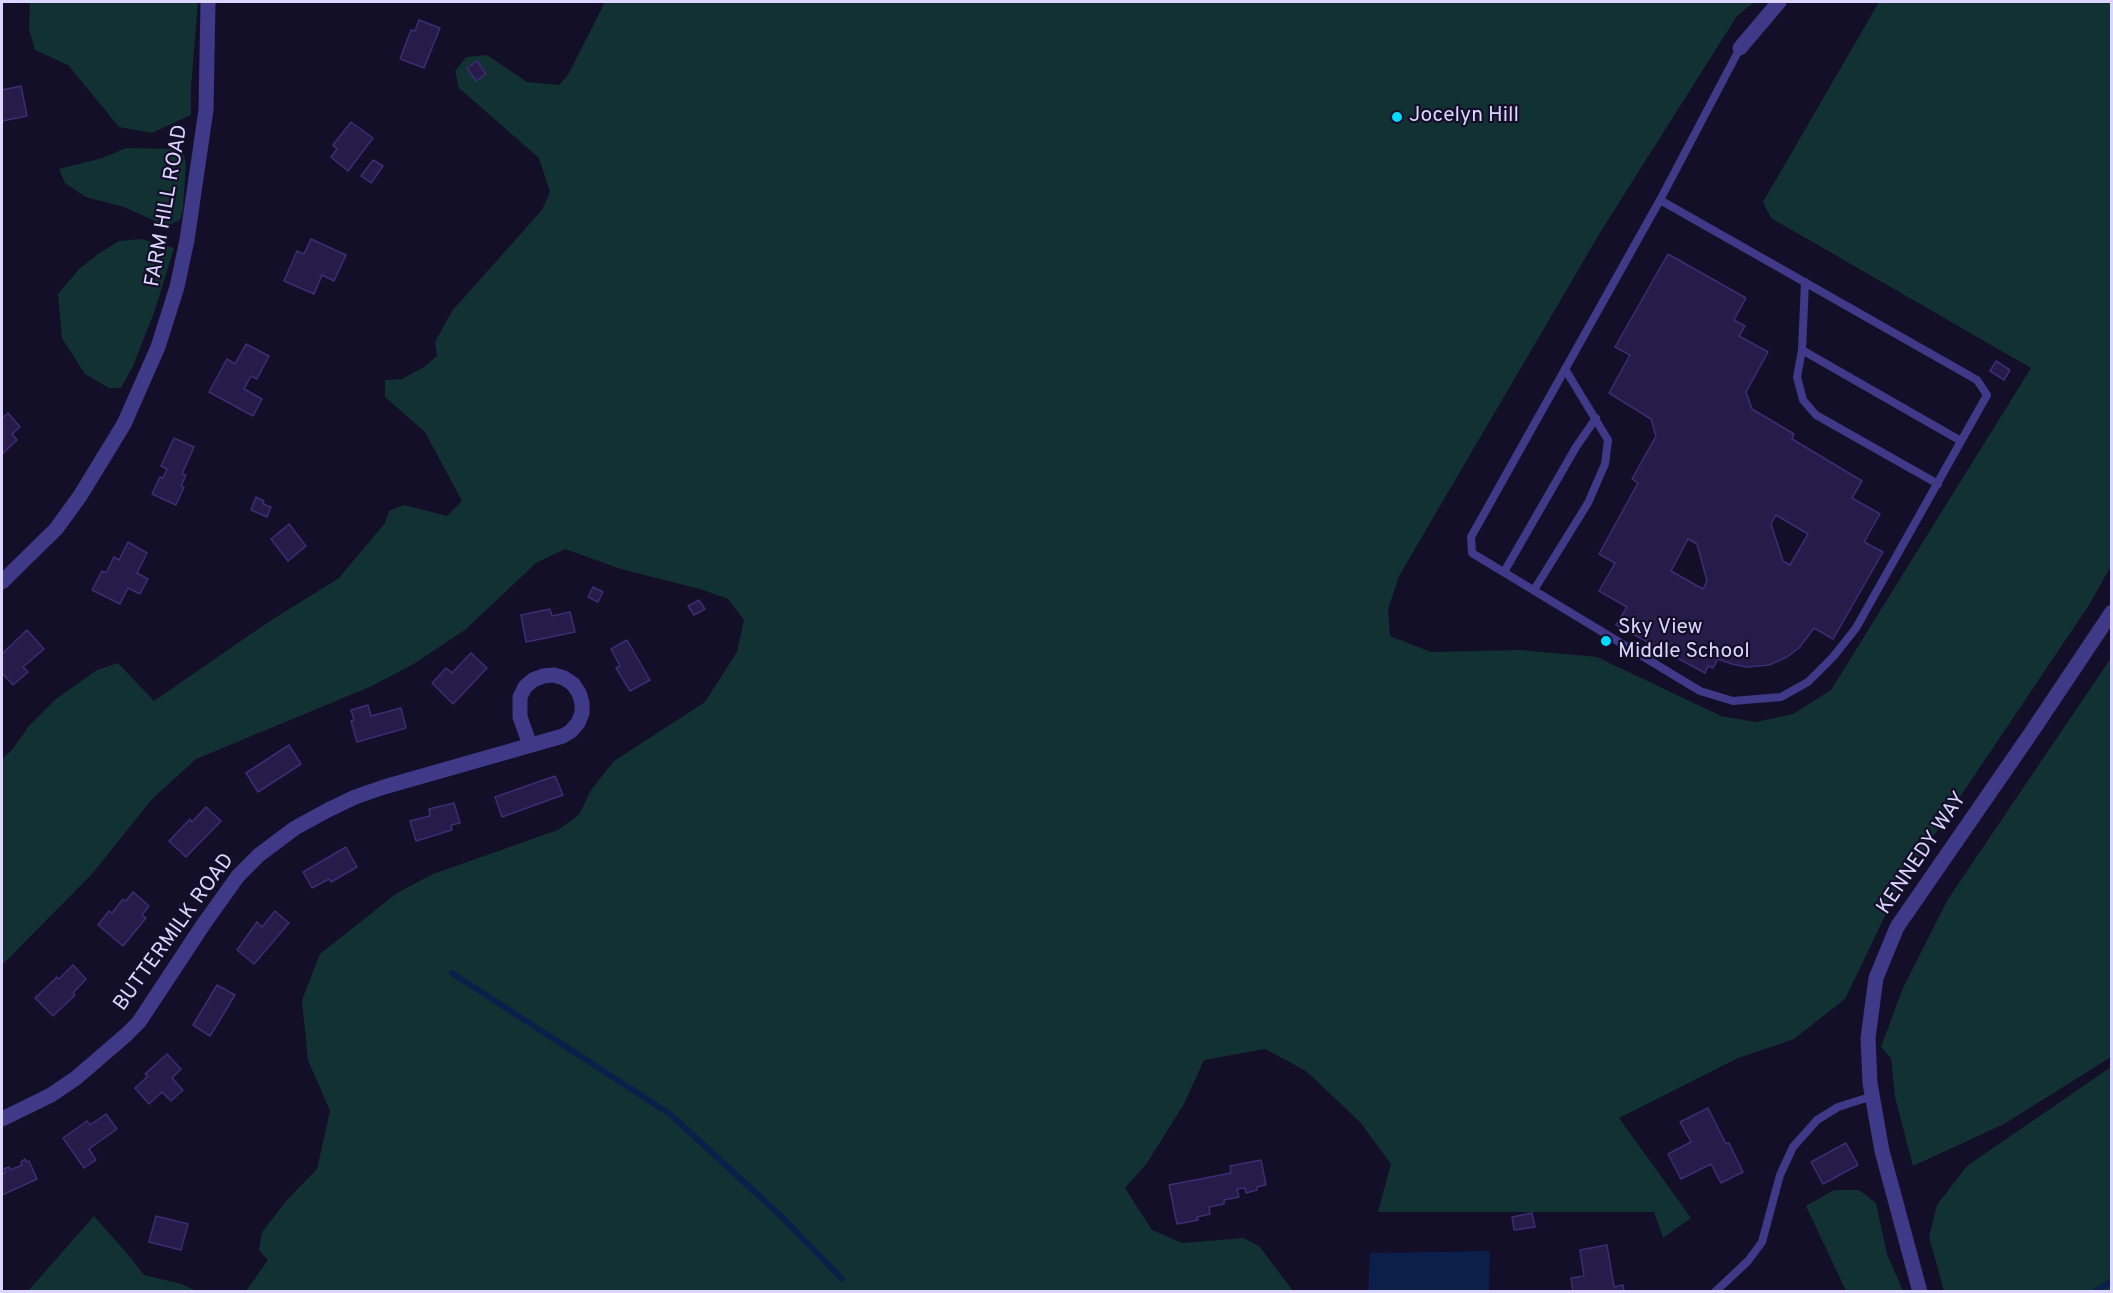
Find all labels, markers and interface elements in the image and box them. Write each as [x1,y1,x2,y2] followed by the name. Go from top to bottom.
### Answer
[1409,104,1519,130] place label: Jocelyn Hill
[1390,110,1404,124] marker: Jocelyn Hill
[141,123,195,289] street label: FARM HILL ROAD
[1618,616,1750,666] place label: Sky View Middle School
[1599,634,1613,648] marker: Sky View Middle School
[1873,788,1973,920] street label: KENNEDY WAY
[109,849,241,1017] street label: BUTTERMILK ROAD

